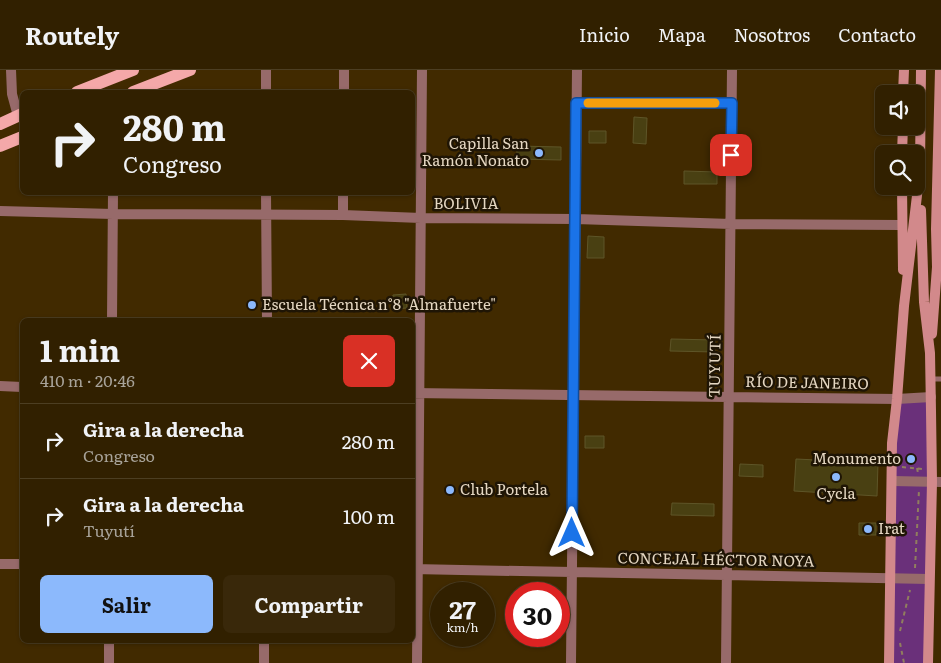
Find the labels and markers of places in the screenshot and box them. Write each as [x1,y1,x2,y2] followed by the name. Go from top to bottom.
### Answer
[422,131,529,171] place label: Capilla San Ramón Nonato
[710,134,752,176] pin
[533,147,545,159] marker: Capilla San Ramón Nonato
[262,292,496,315] place label: Escuela Técnica n°8 "Almafuerte"
[246,299,258,311] marker: Escuela Técnica n°8 "Almafuerte"
[812,446,901,469] place label: Monumento
[905,453,917,465] marker: Monumento
[830,471,842,483] marker: Cycla
[460,477,549,500] place label: Club Portela
[816,481,856,504] place label: Cycla
[444,484,456,496] marker: Club Portela
[878,516,905,539] place label: Irat
[862,523,874,535] marker: Irat

